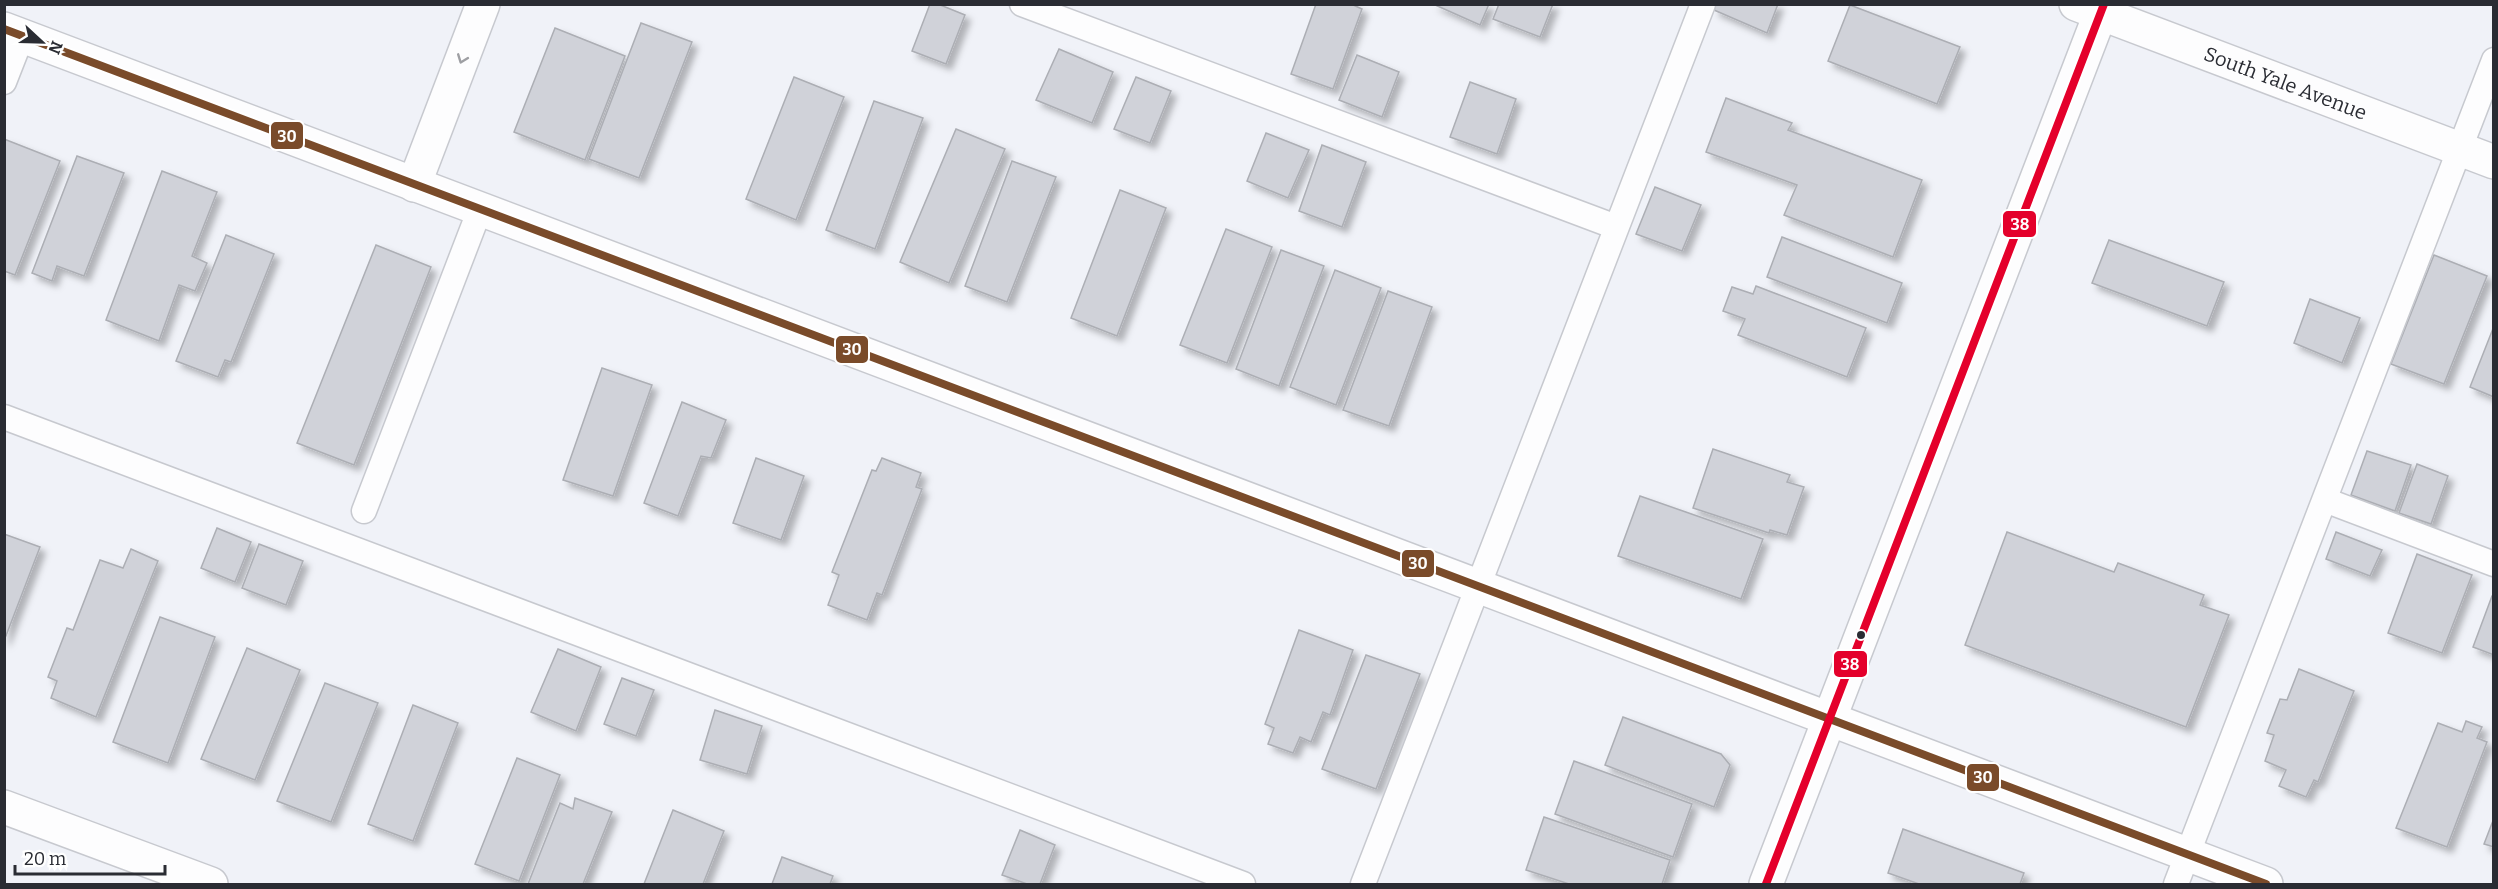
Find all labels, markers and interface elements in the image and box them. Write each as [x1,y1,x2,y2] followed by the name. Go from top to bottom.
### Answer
[12,12,72,72] north arrow
[44,38,67,57] text: N
[2201,42,2370,125] street label: South Yale Avenue
[457,53,469,64] one-way arrow
[270,121,304,150] line badge: 30
[277,127,297,146] text: 30
[2002,210,2037,238] line badge: 38
[2011,215,2029,234] text: 38
[835,335,869,364] line badge: 30
[842,340,862,359] text: 30
[1401,549,1435,578] line badge: 30
[1408,554,1428,573] text: 30
[1855,629,1867,641] unlabelled marker
[1833,650,1868,678] line badge: 38
[1841,655,1859,674] text: 38
[1966,763,2000,792] line badge: 30
[1973,768,1993,787] text: 30
[15,838,165,876] scale bar
[24,848,66,870] text: 20 m

